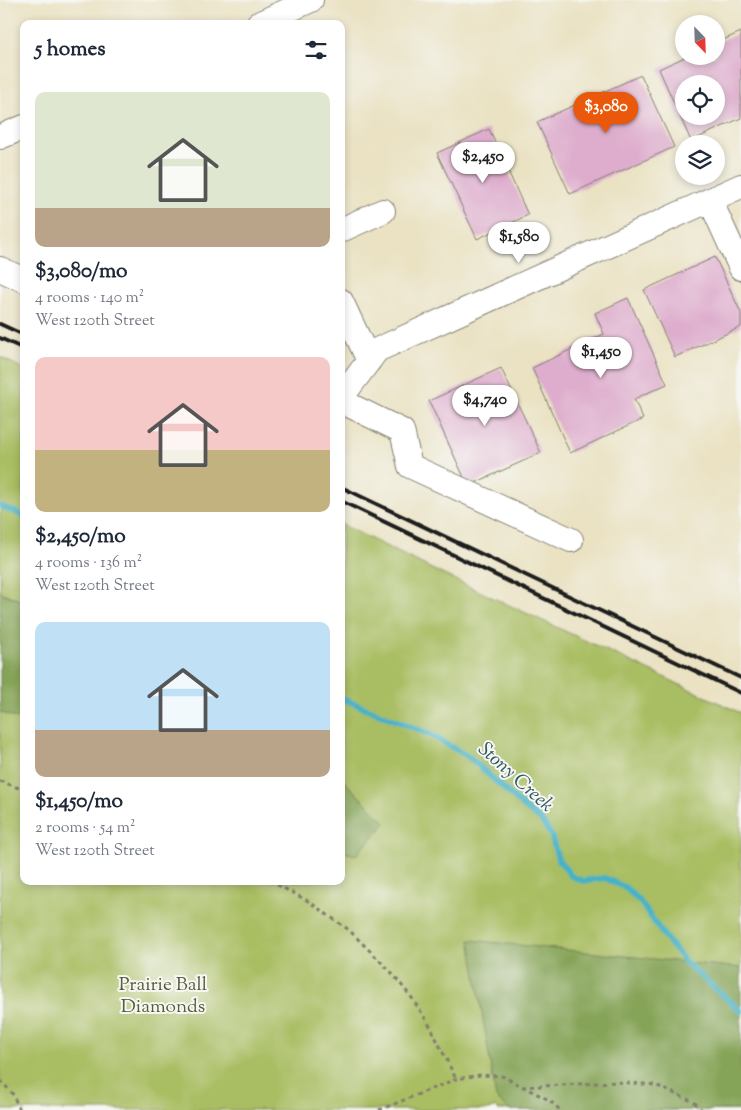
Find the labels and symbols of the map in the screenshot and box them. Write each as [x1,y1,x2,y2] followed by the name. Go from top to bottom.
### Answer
[675,15,725,65] north arrow
[565,92,647,134] pin: $3,080
[442,142,524,184] pin: $2,450
[478,222,560,264] pin: $1,580
[560,336,642,379] pin: $1,450
[444,384,526,427] pin: $4,740
[471,736,559,820] water label: Stony Creek
[119,972,207,1021] park label: Prairie Ball Diamonds

